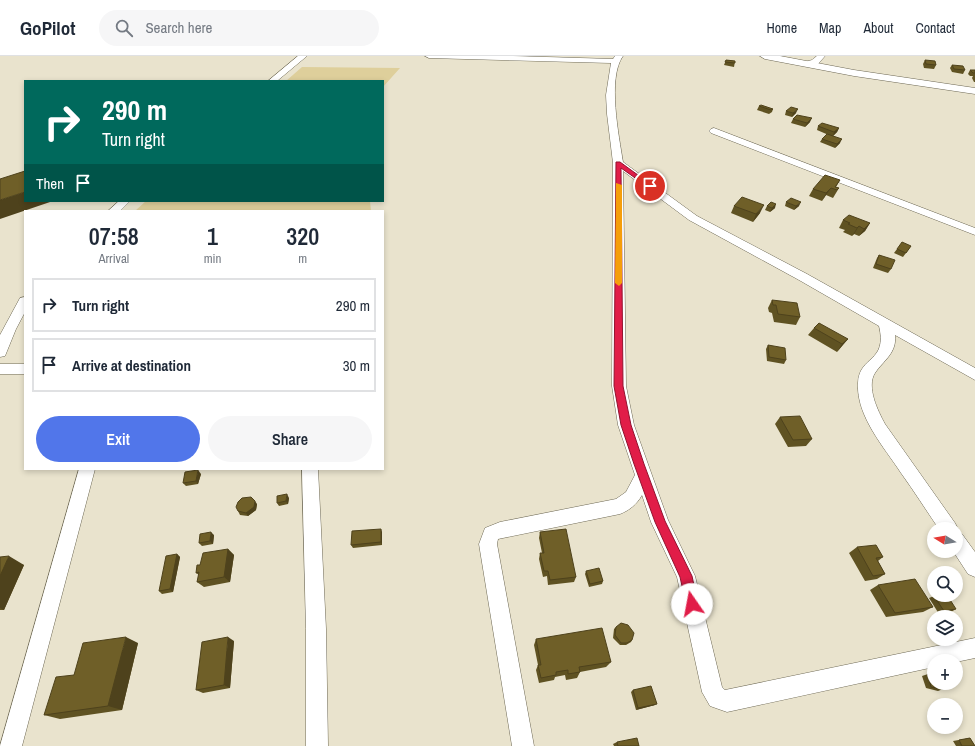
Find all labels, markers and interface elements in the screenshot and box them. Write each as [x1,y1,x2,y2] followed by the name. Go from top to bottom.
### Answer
[99,10,379,46] search box
[20,15,75,41] text: GoPilot
[113,17,135,39] icon: search
[145,17,212,38] text: Search here
[766,19,797,37] text: Home
[819,19,841,37] text: Map
[863,19,893,37] text: About
[915,19,955,37] text: Contact
[102,91,167,129] text: 290 m
[36,96,88,148] icon: right
[102,127,165,152] text: Turn right
[633,169,667,203] pin
[72,172,94,194] icon: arrive
[36,173,64,194] text: Then
[639,175,661,197] icon: arrive
[89,220,139,252] text: 07:58
[207,220,218,252] text: 1
[286,220,319,252] text: 320
[98,250,129,267] text: Arrival
[204,250,221,267] text: min
[298,250,307,267] text: m
[38,294,60,316] icon: right
[72,295,129,316] text: Turn right
[336,295,370,316] text: 290 m
[38,354,60,376] icon: arrive
[72,355,191,376] text: Arrive at destination
[343,355,370,376] text: 30 m
[36,416,200,462] button: Exit
[208,416,372,462] button: Share
[927,522,963,558] north arrow
[927,522,963,734] map controls
[927,566,963,602] button: search
[671,583,713,625] position arrow
[927,610,963,646] button: layers
[927,654,963,690] button: +
[927,698,963,734] button: −

